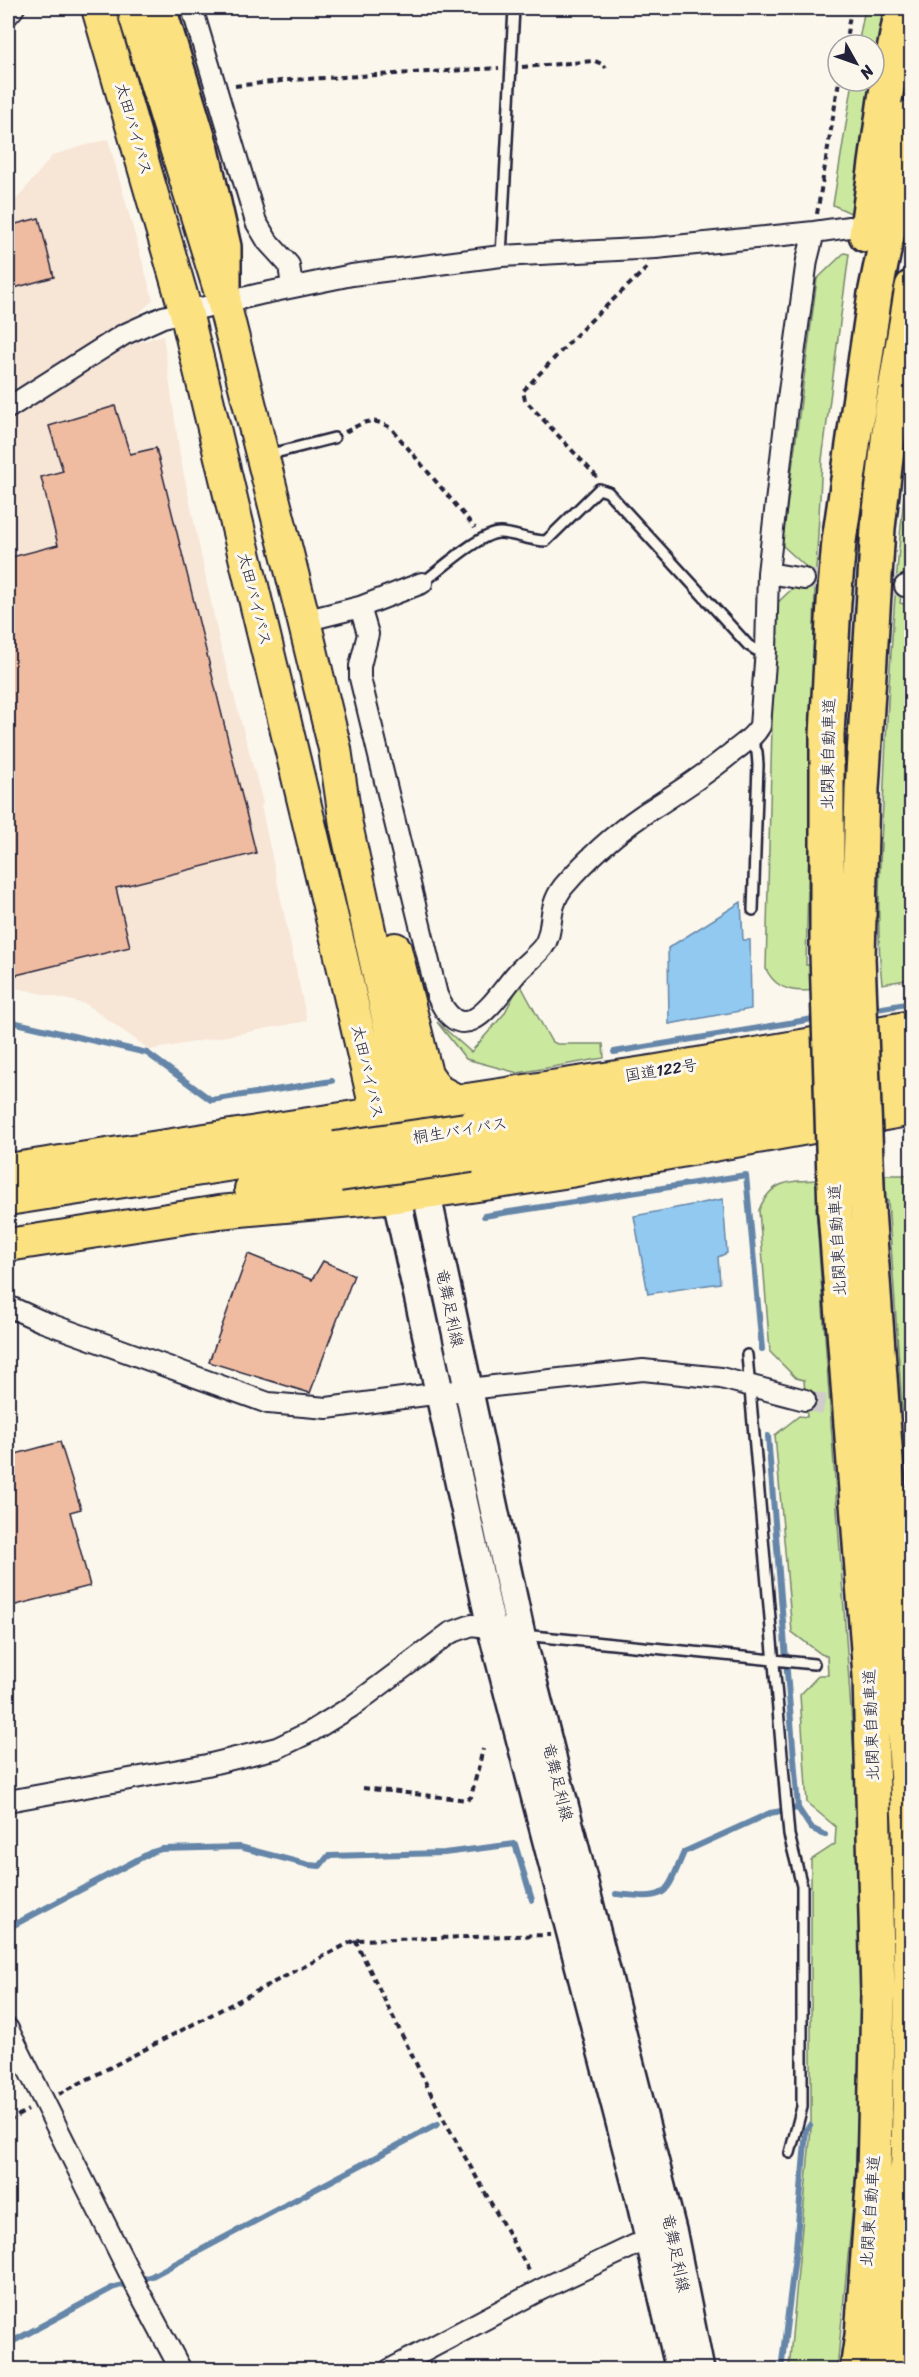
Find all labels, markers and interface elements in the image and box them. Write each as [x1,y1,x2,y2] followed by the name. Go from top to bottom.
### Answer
[826,33,886,93] north arrow
[852,58,882,87] text: N
[107,79,161,179] street label: 太田バイパス
[229,549,281,649] street label: 太田バイパス
[813,698,843,810] street label: 北関東自動車道
[343,1022,393,1122] street label: 太田バイパス
[623,1050,699,1090] street label: 国道122号
[410,1108,510,1152] street label: 桐生バイパス
[820,1183,854,1297] street label: 北関東自動車道
[427,1266,473,1350] street label: 竜舞足利線
[855,1669,887,1781] street label: 北関東自動車道
[534,1740,582,1824] street label: 竜舞足利線
[852,2154,888,2268] street label: 北関東自動車道
[653,2211,699,2295] street label: 竜舞足利線

